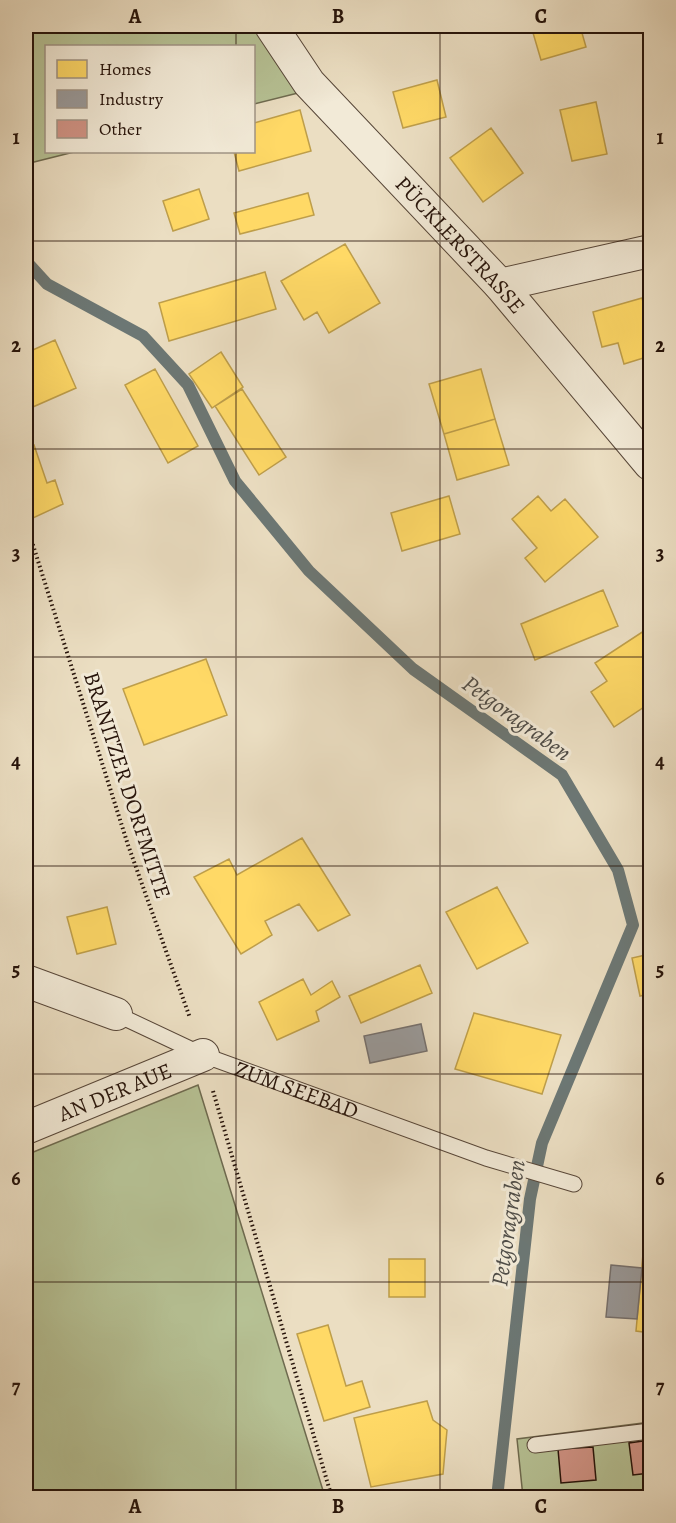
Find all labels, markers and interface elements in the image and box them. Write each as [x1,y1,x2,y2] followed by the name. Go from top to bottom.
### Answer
[128,3,142,30] text: A
[332,3,344,30] text: B
[535,3,547,30] text: C
[45,45,255,153] legend
[99,57,151,81] text: Homes
[99,87,164,111] text: Industry
[99,117,142,141] text: Other
[12,124,20,151] text: 1
[656,124,664,151] text: 1
[388,170,532,320] street label: PÜCKLERSTRASSE
[11,332,21,359] text: 2
[655,332,665,359] text: 2
[12,540,20,567] text: 3
[656,540,664,567] text: 3
[76,668,178,903] street label: BRANITZER DORFMITTE
[456,668,578,769] water label: Petgoragraben
[11,748,21,775] text: 4
[655,748,665,775] text: 4
[12,956,20,983] text: 5
[656,956,664,983] text: 5
[230,1054,363,1126] street label: ZUM SEEBAD
[53,1056,176,1129] street label: AN DER AUE
[483,1157,533,1288] water label: Petgoragraben
[11,1165,21,1192] text: 6
[655,1165,665,1192] text: 6
[12,1373,21,1400] text: 7
[656,1373,665,1400] text: 7
[128,1493,142,1520] text: A
[332,1493,344,1520] text: B
[535,1493,547,1520] text: C

